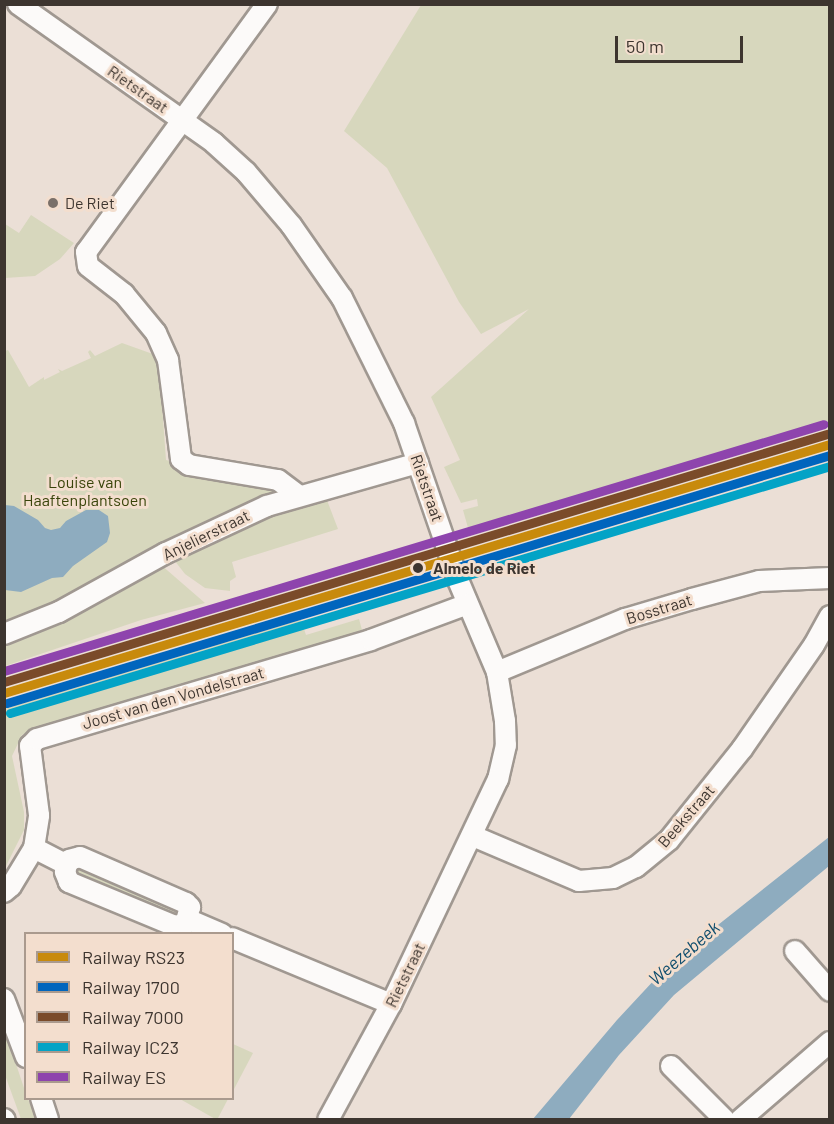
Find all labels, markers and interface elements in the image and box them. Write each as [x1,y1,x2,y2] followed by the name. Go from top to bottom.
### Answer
[618,24,746,62] scale bar
[626,35,664,57] text: 50 m
[104,61,172,117] street label: Rietstraat
[65,193,115,213] place label: De Riet
[46,196,60,210] marker: De Riet
[407,452,447,524] street label: Rietstraat
[23,472,147,510] park label: Louise van Haaftenplantsoen
[159,506,253,564] street label: Anjelierstraat
[408,558,428,578] marker: Almelo de Riet
[433,558,535,578] place label: Almelo de Riet
[624,590,694,628] street label: Bosstraat
[80,663,266,733] street label: Joost van den Vondelstraat
[654,781,718,851] street label: Beekstraat
[644,916,724,990] water label: Weezebeek
[24,932,234,1100] legend
[381,940,429,1010] street label: Rietstraat
[82,946,185,968] text: Railway RS23
[82,976,180,998] text: Railway 1700
[82,1006,184,1028] text: Railway 7000
[82,1036,179,1058] text: Railway IC23
[82,1066,166,1088] text: Railway ES

